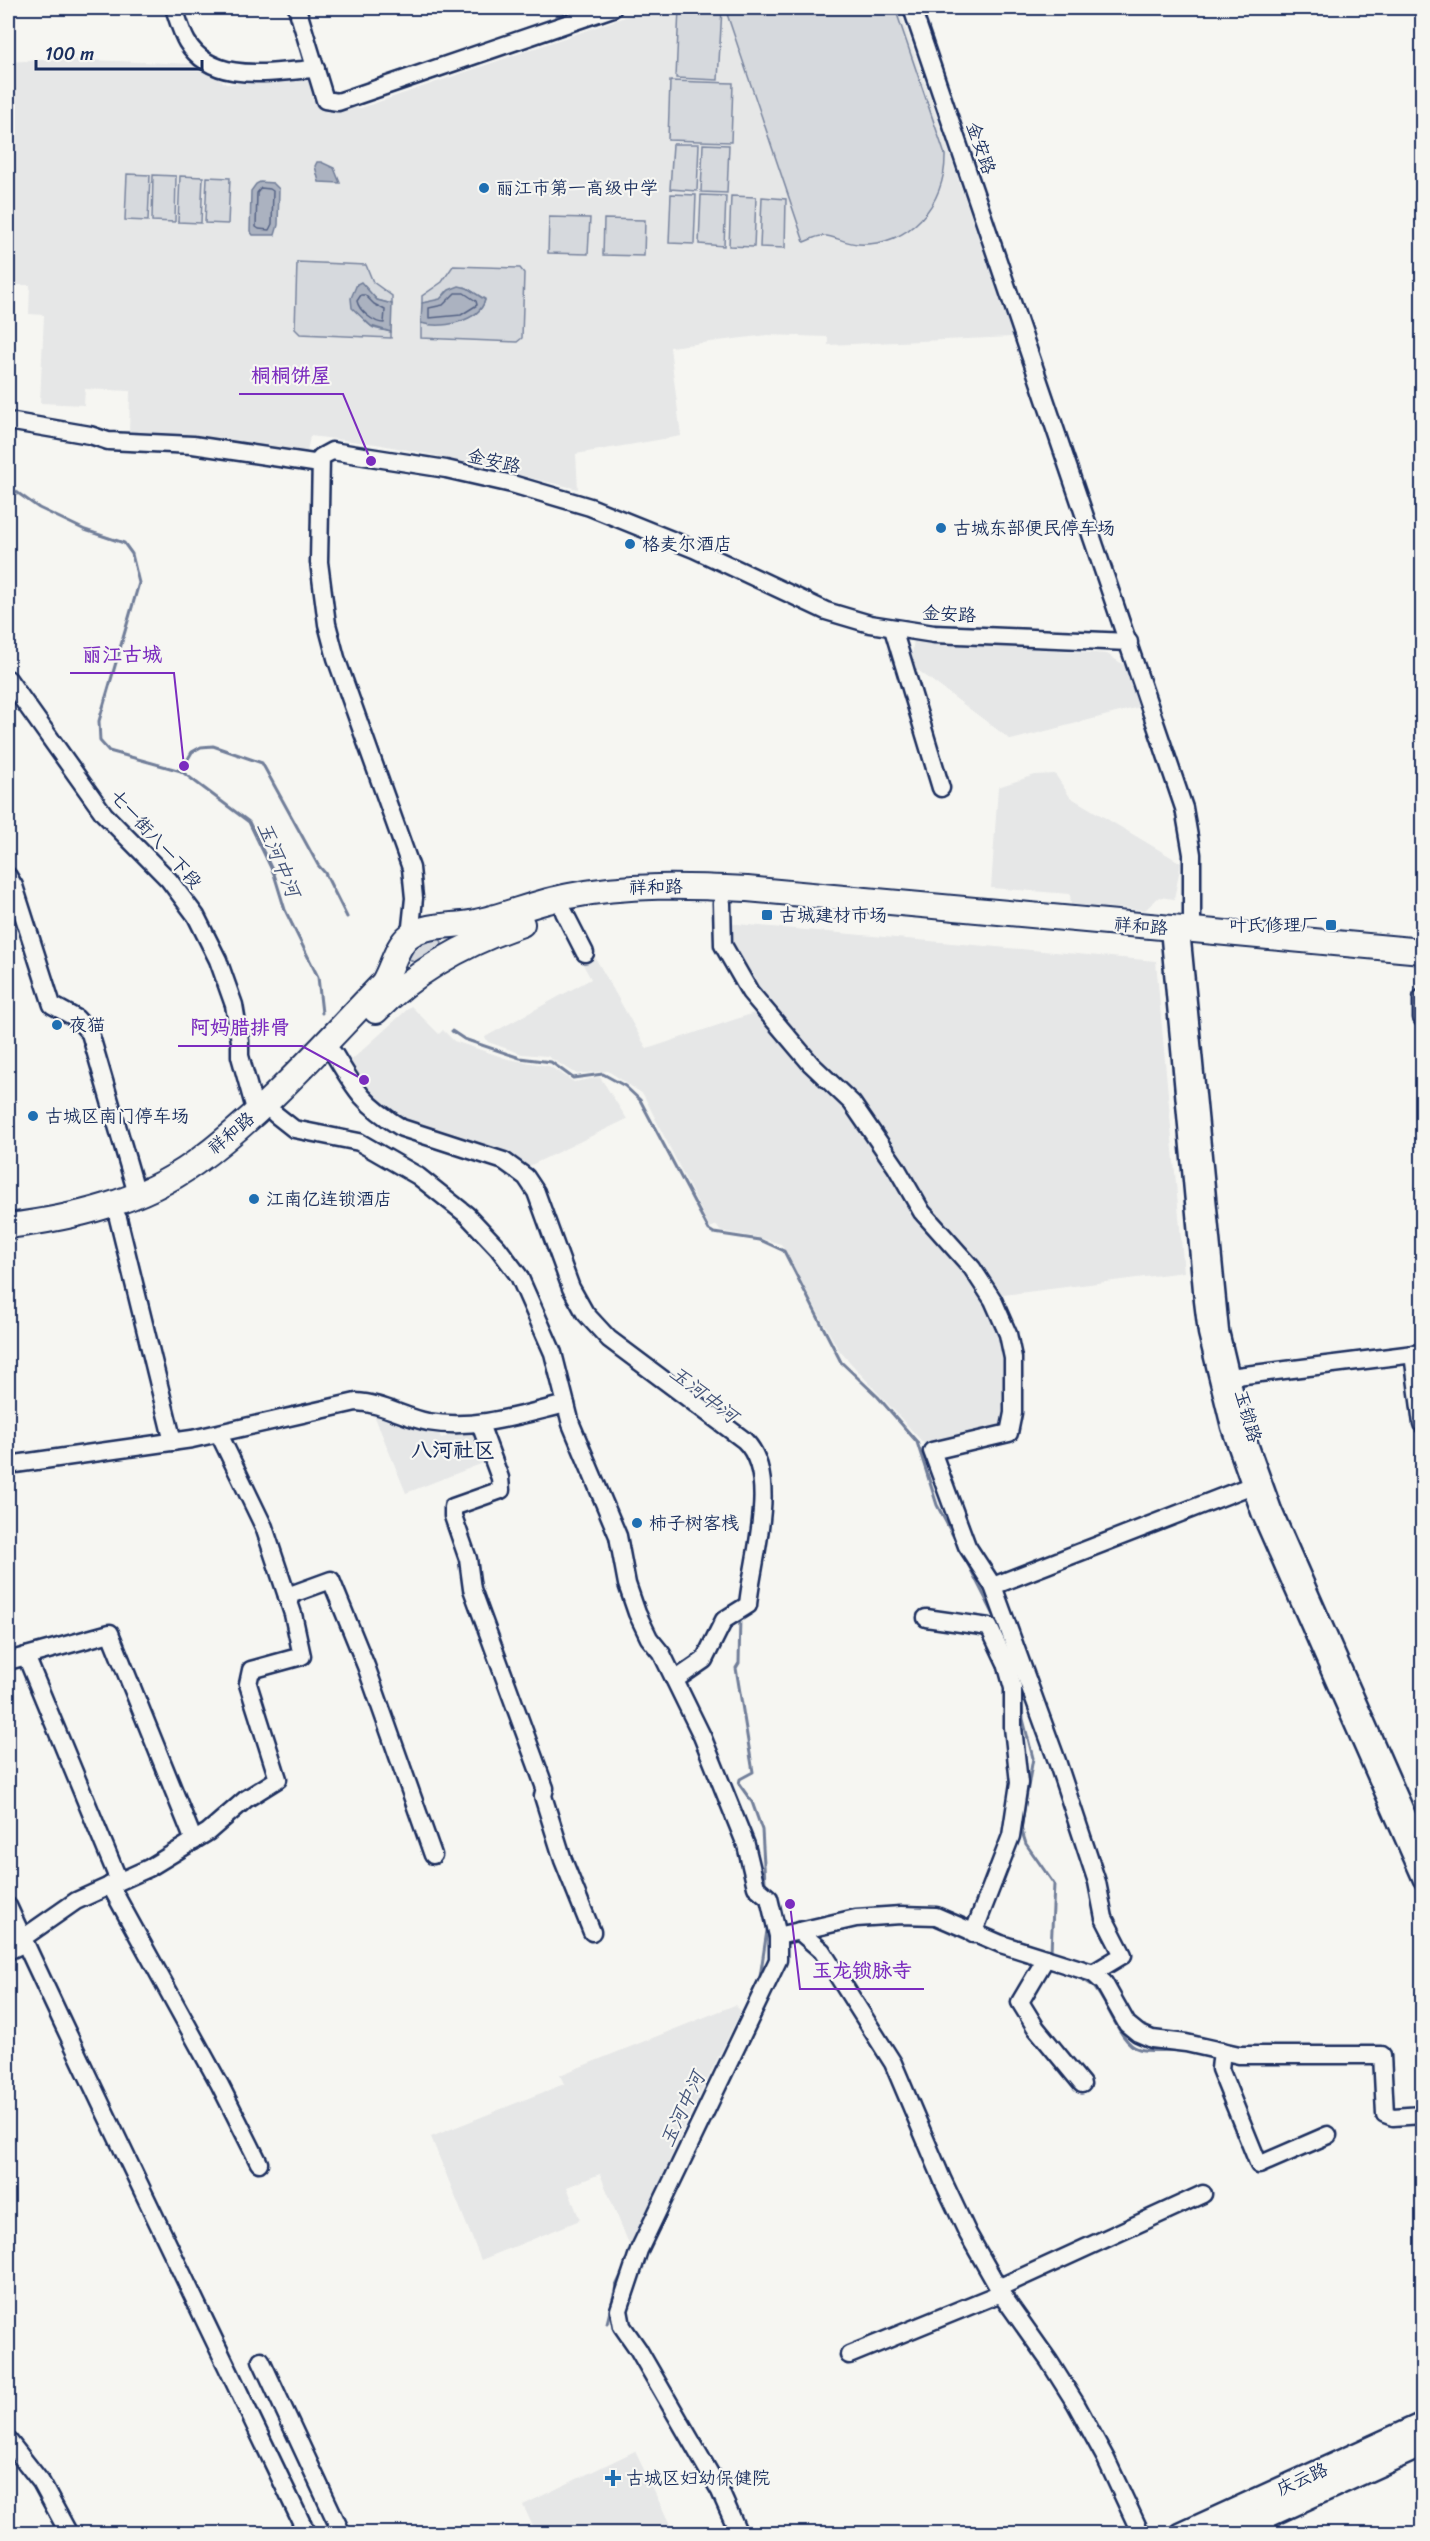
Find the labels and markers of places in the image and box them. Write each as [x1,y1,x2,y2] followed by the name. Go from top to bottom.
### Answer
[496,172,658,204] place label: 丽江市第一高级中学
[477,181,491,195] marker: 丽江市第一高级中学
[239,356,343,394] callout: 桐桐饼屋
[953,512,1115,544] place label: 古城东部便民停车场
[934,521,948,535] marker: 古城东部便民停车场
[642,528,732,560] place label: 格麦尔酒店
[623,537,637,551] marker: 格麦尔酒店
[70,635,174,673] callout: 丽江古城
[779,899,887,931] place label: 古城建材市场
[760,908,774,922] marker: 古城建材市场
[1229,909,1319,941] place label: 叶氏修理厂
[1324,918,1338,932] marker: 叶氏修理厂
[178,1008,302,1046] callout: 阿妈腊排骨
[69,1009,105,1041] place label: 夜猫
[50,1018,64,1032] marker: 夜猫
[45,1100,189,1132] place label: 古城区南门停车场
[26,1109,40,1123] marker: 古城区南门停车场
[266,1183,392,1215] place label: 江南亿连锁酒店
[247,1192,261,1206] marker: 江南亿连锁酒店
[649,1507,739,1539] place label: 柿子树客栈
[630,1516,644,1530] marker: 柿子树客栈
[800,1951,924,1989] callout: 玉龙锁脉寺
[626,2462,770,2494] place label: 古城区妇幼保健院
[604,2469,622,2487] marker: 古城区妇幼保健院

